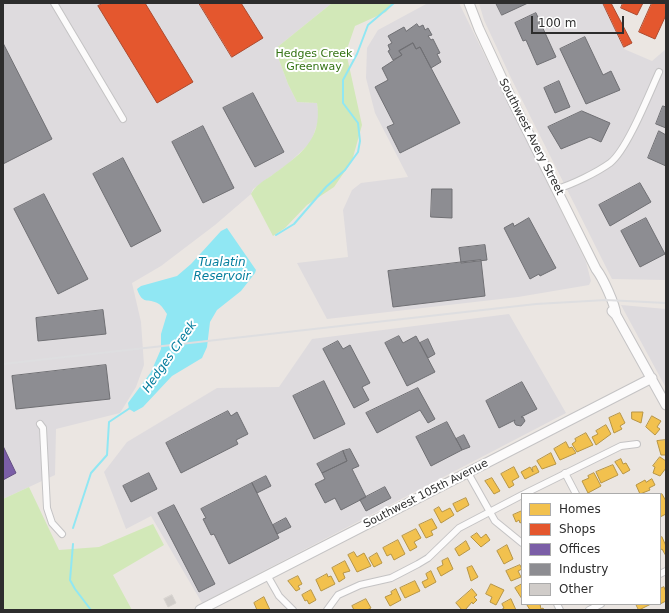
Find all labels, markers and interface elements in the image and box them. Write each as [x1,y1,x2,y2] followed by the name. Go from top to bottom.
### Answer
[533,8,626,34] scale bar
[538,16,576,30] text: 100 m
[276,47,352,73] park label: Hedges Creek Greenway
[496,76,566,198] street label: Southwest Avery Street
[194,256,250,284] water label: Tualatin Reservoir
[140,318,200,396] water label: Hedges Creek
[362,457,490,531] street label: Southwest 105th Avenue
[521,493,661,605] legend
[559,502,601,516] text: Homes
[559,522,595,536] text: Shops
[559,542,600,556] text: Offices
[559,562,608,576] text: Industry
[559,582,593,596] text: Other

